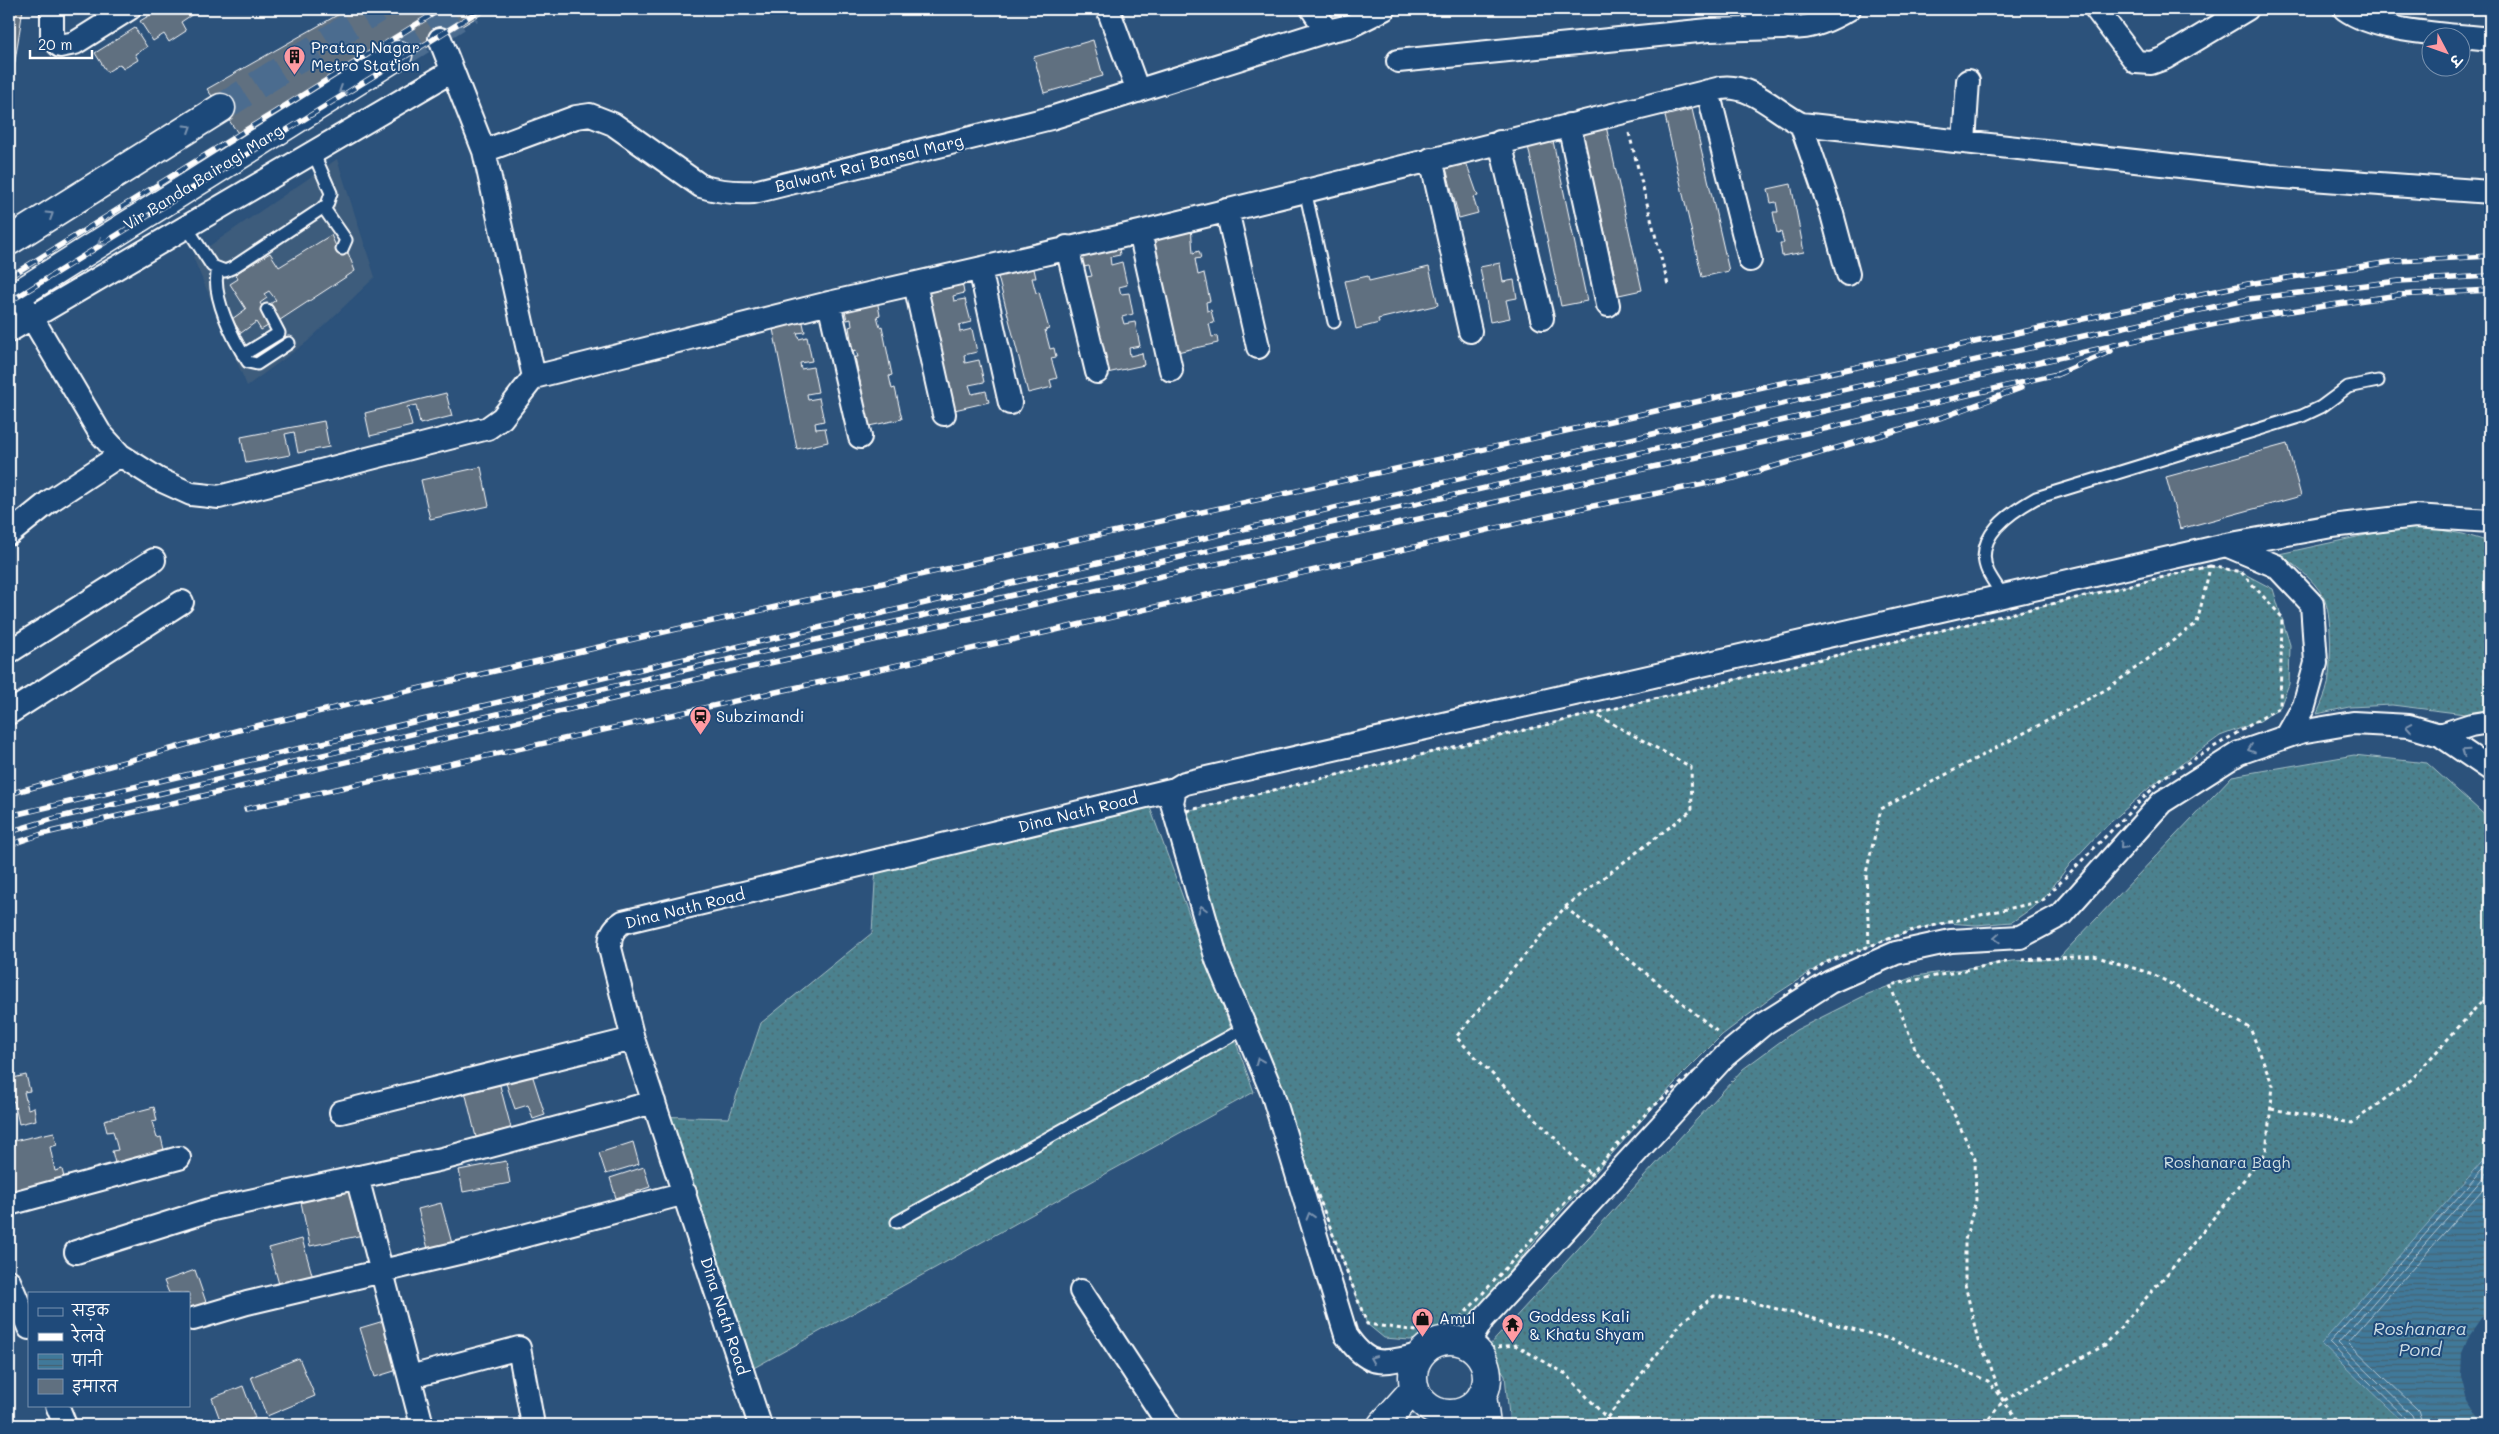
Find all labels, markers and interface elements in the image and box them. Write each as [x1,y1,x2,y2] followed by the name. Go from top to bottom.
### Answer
[30,28,92,60] scale bar
[2422,28,2472,78] north arrow
[38,34,72,54] text: 20 m
[311,36,420,75] place label: Pratap Nagar Metro Station
[283,44,307,75] building icon: Pratap Nagar Metro Station
[2445,50,2468,72] text: उ
[338,84,347,93] one-way arrow
[119,119,287,234] street label: Vir Banda Bairagi Marg
[182,125,191,135] one-way arrow
[773,129,965,196] street label: Balwant Rai Bansal Marg
[45,211,54,221] one-way arrow
[97,236,106,245] one-way arrow
[688,704,712,735] station icon: Subzimandi
[716,705,804,726] place label: Subzimandi
[2405,722,2413,733] one-way arrow
[2247,743,2255,753] one-way arrow
[2461,749,2471,758] one-way arrow
[1016,786,1140,837] street label: Dina Nath Road
[2120,841,2129,850] one-way arrow
[623,882,747,933] street label: Dina Nath Road
[1198,906,1208,914] one-way arrow
[1993,933,2001,944] one-way arrow
[1255,1057,1266,1066] one-way arrow
[2164,1151,2290,1172] park label: Roshanara Bagh
[1305,1212,1315,1220] one-way arrow
[697,1254,754,1377] street label: Dina Nath Road
[28,1292,190,1406] legend
[71,1300,110,1321] text: सड़क
[1529,1305,1644,1344] place label: Goddess Kali & Khatu Shyam
[1411,1306,1435,1337] shop icon: Amul
[1439,1307,1476,1328] place label: Amul
[1501,1313,1525,1344] temple icon: Goddess Kali & Khatu Shyam
[2373,1316,2467,1361] water label: Roshanara Pond
[70,1323,106,1346] text: रेलवे
[71,1349,104,1370] text: पानी
[1369,1355,1378,1366] one-way arrow
[72,1376,119,1396] text: इमारत

